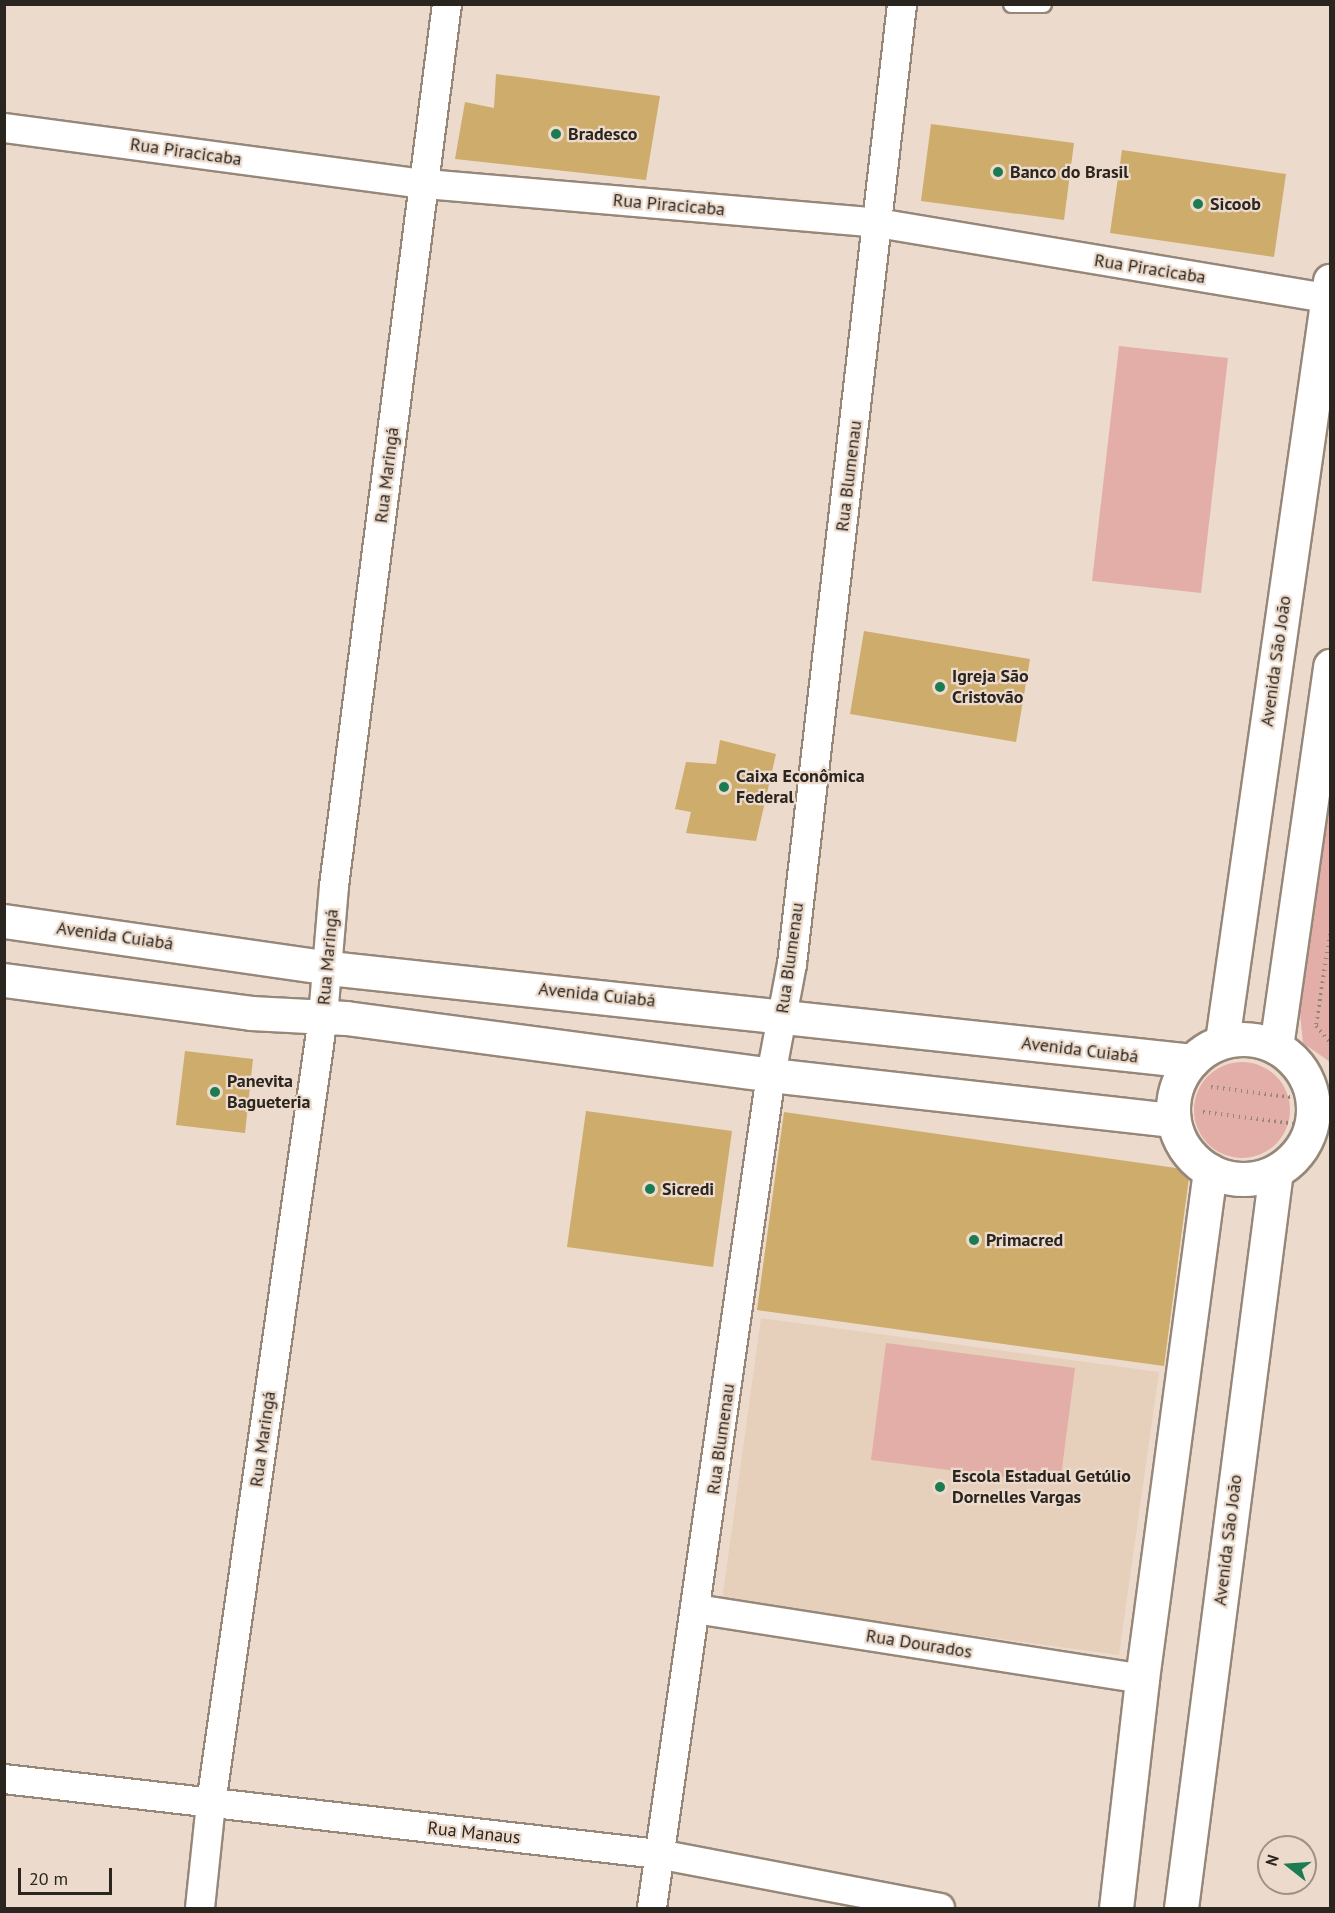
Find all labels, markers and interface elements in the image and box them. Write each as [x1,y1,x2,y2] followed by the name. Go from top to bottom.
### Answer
[568,123,637,145] place label: Bradesco
[549,127,563,141] marker: Bradesco
[129,133,243,171] street label: Rua Piracicaba
[1010,161,1129,183] place label: Banco do Brasil
[991,165,1005,179] marker: Banco do Brasil
[612,189,726,221] street label: Rua Piracicaba
[1210,193,1261,215] place label: Sicoob
[1191,197,1205,211] marker: Sicoob
[1093,250,1207,288] street label: Rua Piracicaba
[831,419,867,533] street label: Rua Blumenau
[370,426,404,524] street label: Rua Maringá
[1256,594,1296,728] street label: Avenida São João
[952,666,1029,708] place label: Igreja São Cristovão
[933,680,947,694] marker: Igreja São Cristovão
[736,766,865,808] place label: Caixa Econômica Federal
[717,780,731,794] marker: Caixa Econômica Federal
[772,901,808,1015] street label: Rua Blumenau
[313,908,343,1006] street label: Rua Maringá
[55,917,175,955] street label: Avenida Cuiabá
[537,978,657,1012] street label: Avenida Cuiabá
[1020,1032,1140,1068] street label: Avenida Cuiabá
[227,1071,310,1114] place label: Panevita Bagueteria
[208,1085,222,1099] marker: Panevita Bagueteria
[662,1178,714,1200] place label: Sicredi
[643,1182,657,1196] marker: Sicredi
[986,1229,1063,1251] place label: Primacred
[967,1233,981,1247] marker: Primacred
[703,1382,739,1496] street label: Rua Blumenau
[246,1390,280,1488] street label: Rua Maringá
[952,1466,1131,1508] place label: Escola Estadual Getúlio Dornelles Vargas
[1209,1473,1247,1607] street label: Avenida São João
[933,1480,947,1494] marker: Escola Estadual Getúlio Dornelles Vargas
[864,1625,974,1663] street label: Rua Dourados
[427,1817,521,1849] street label: Rua Manaus
[1257,1835,1317,1895] north arrow
[1261,1852,1283,1868] text: N
[21,1856,116,1894] scale bar
[29,1867,68,1890] text: 20 m

